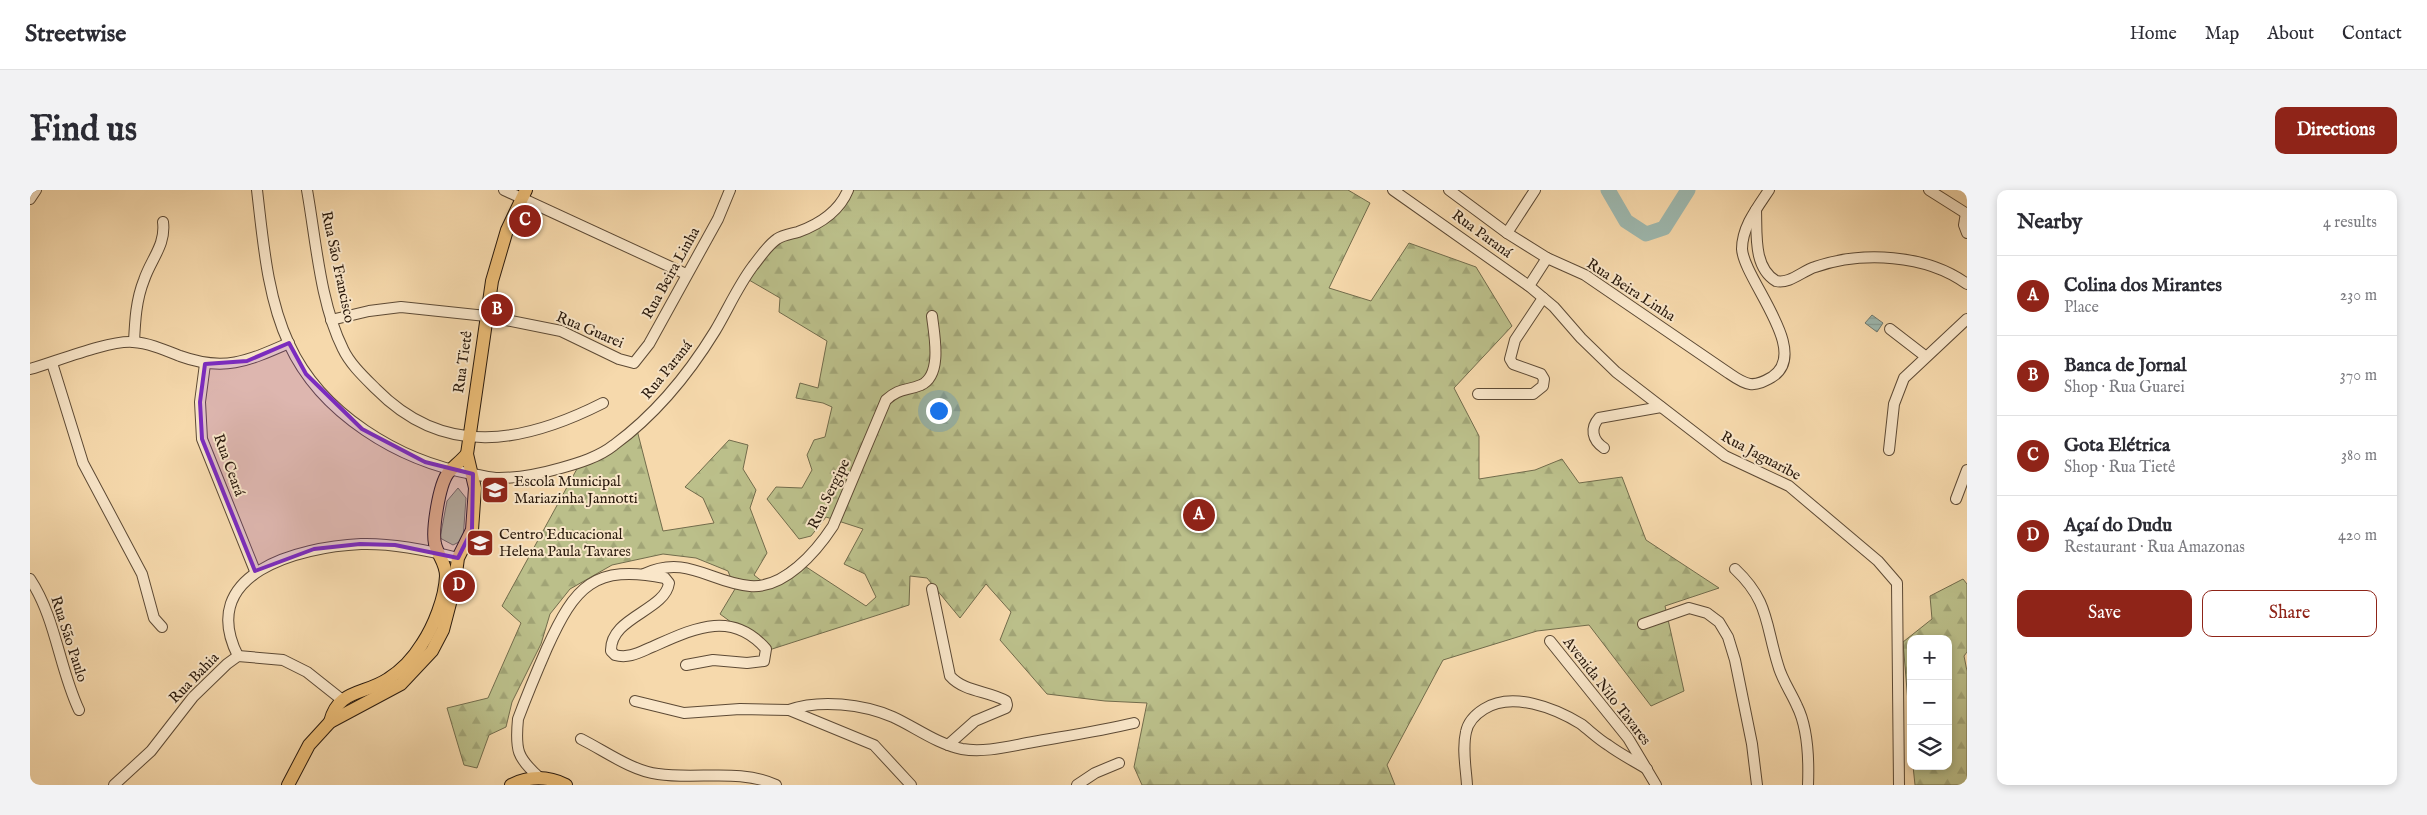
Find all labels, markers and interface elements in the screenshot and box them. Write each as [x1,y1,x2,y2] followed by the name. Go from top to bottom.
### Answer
[25,19,126,50] text: Streetwise
[2130,23,2177,46] text: Home
[2205,23,2239,46] text: Map
[2267,23,2314,46] text: About
[2342,23,2402,46] text: Contact
[2275,107,2397,154] button: Directions
[30,108,137,153] text: Find us
[509,202,541,240] pin: C
[1448,206,1516,263] street label: Rua Paraná
[317,209,359,325] street label: Rua São Francisco
[2017,209,2082,236] text: Nearby
[2323,213,2377,233] text: 4 results
[638,223,704,322] street label: Rua Beira Linha
[1583,254,1679,326] street label: Rua Beira Linha
[2064,274,2222,298] text: Colina dos Mirantes
[2028,286,2038,306] text: A
[2340,286,2377,306] text: 230 m
[481,291,513,329] pin: B
[2064,298,2099,318] text: Place
[553,307,627,353] street label: Rua Guarei
[449,330,477,394] street label: Rua Tietê
[637,336,697,403] street label: Rua Paraná
[2064,354,2186,378] text: Banca de Jornal
[2028,366,2038,386] text: B
[2340,366,2377,386] text: 370 m
[2064,378,2185,398] text: Shop · Rua Guarei
[926,398,952,424] your location
[1718,427,1804,485] street label: Rua Jaguaribe
[209,431,249,499] street label: Rua Ceará
[2064,434,2170,458] text: Gota Elétrica
[2027,446,2039,466] text: C
[2341,446,2377,466] text: 380 m
[804,456,854,532] street label: Rua Sergipe
[2064,458,2175,478] text: Shop · Rua Tietê
[514,472,638,508] place label: Escola Municipal Mariazinha Jannotti
[480,475,510,505] school or university icon: Escola Municipal Mariazinha Jannotti
[1183,496,1215,534] pin: A
[2064,514,2172,538] text: Açaí do Dudu
[499,525,631,561] place label: Centro Educacional Helena Paula Tavares
[2027,526,2039,546] text: D
[2338,526,2377,546] text: 420 m
[465,528,495,558] school or university icon: Centro Educacional Helena Paula Tavares
[2064,538,2245,558] text: Restaurant · Rua Amazonas
[443,567,475,605] pin: D
[2017,590,2192,637] button: Save
[2202,590,2377,637] button: Share
[46,594,92,684] street label: Rua São Paulo
[1558,632,1655,749] street label: Avenida Nilo Tavares
[1907,635,1952,770] map controls
[1907,635,1952,680] button: +
[165,648,223,708] street label: Rua Bahia
[1907,680,1952,725] button: −
[1907,725,1952,770] button: layers

